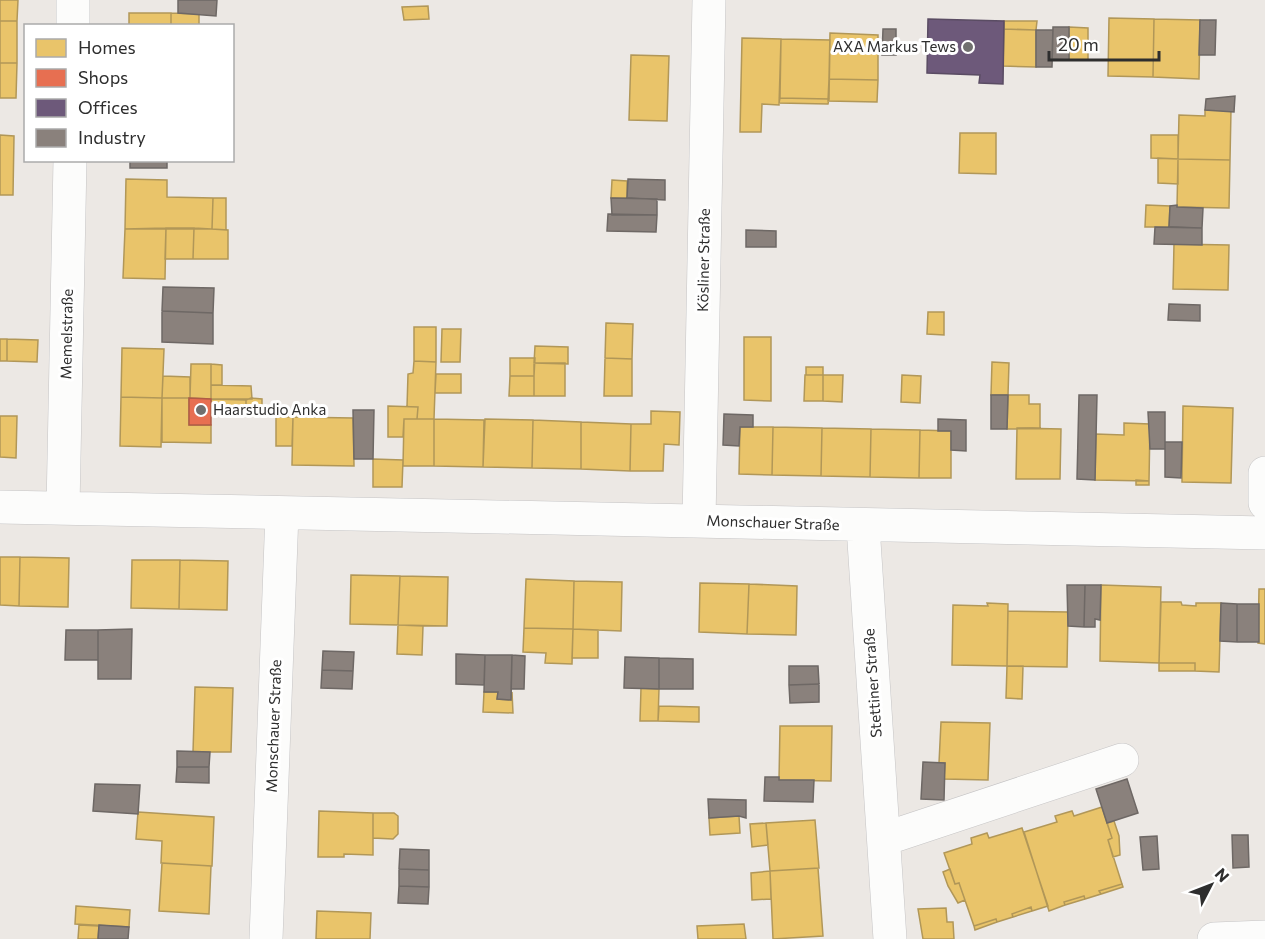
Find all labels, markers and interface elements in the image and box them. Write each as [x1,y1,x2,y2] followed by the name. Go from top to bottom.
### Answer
[24,24,234,162] legend
[1049,24,1158,62] scale bar
[1058,33,1099,55] text: 20 m
[78,36,136,58] text: Homes
[833,37,956,55] place label: AXA Markus Tews
[961,40,975,54] marker: AXA Markus Tews
[78,66,128,88] text: Shops
[78,96,138,118] text: Offices
[78,126,146,148] text: Industry
[693,208,713,312] street label: Kösliner Straße
[56,288,76,379] street label: Memelstraße
[213,400,326,418] place label: Haarstudio Anka
[194,403,208,417] marker: Haarstudio Anka
[706,511,840,533] street label: Monschauer Straße
[859,628,885,738] street label: Stettiner Straße
[262,659,284,793] street label: Monschauer Straße
[1181,855,1241,915] north arrow
[1211,864,1234,885] text: N

